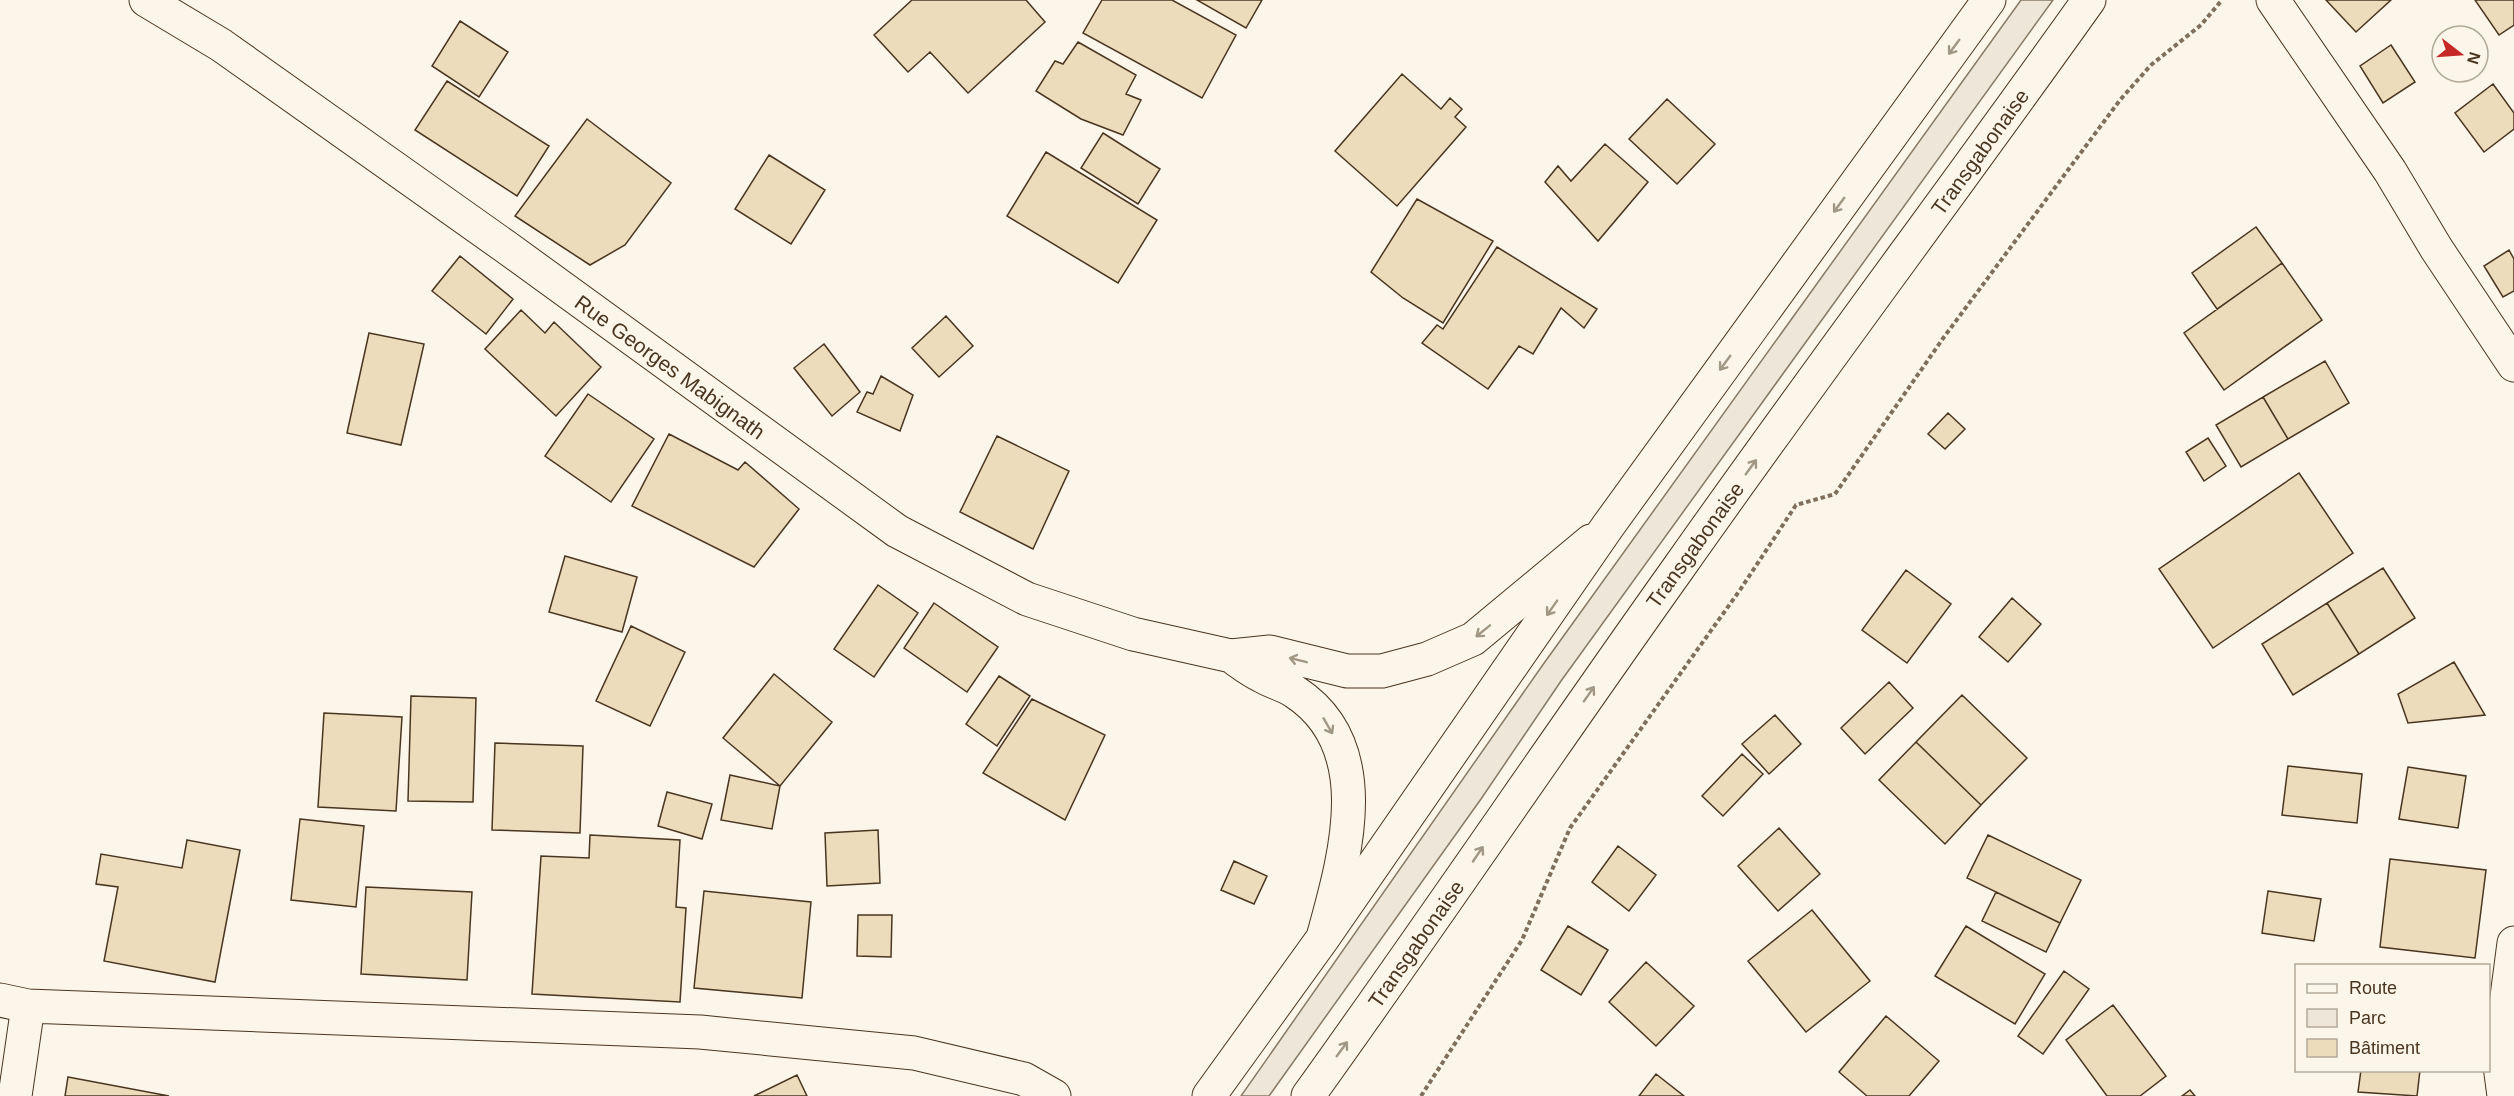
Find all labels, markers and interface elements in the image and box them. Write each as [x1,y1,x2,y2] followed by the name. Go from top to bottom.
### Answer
[2430,24,2490,84] north arrow
[1948,39,1961,55] one-way arrow
[2464,50,2484,66] text: N
[1927,85,2033,219] street label: Transgabonaise
[1833,196,1845,212] one-way arrow
[571,290,769,444] street label: Rue Georges Mabignath
[1719,354,1732,370] one-way arrow
[1745,459,1757,475] one-way arrow
[1642,478,1748,612] street label: Transgabonaise
[1546,599,1558,615] one-way arrow
[1475,624,1491,637] one-way arrow
[1289,653,1308,665] one-way arrow
[1583,686,1595,702] one-way arrow
[1323,717,1335,734] one-way arrow
[1472,846,1484,863] one-way arrow
[1364,876,1468,1012] street label: Transgabonaise
[2295,964,2490,1072] legend
[2349,978,2397,998] text: Route
[2349,1008,2386,1028] text: Parc
[2349,1038,2420,1058] text: Bâtiment
[1336,1041,1349,1057] one-way arrow

